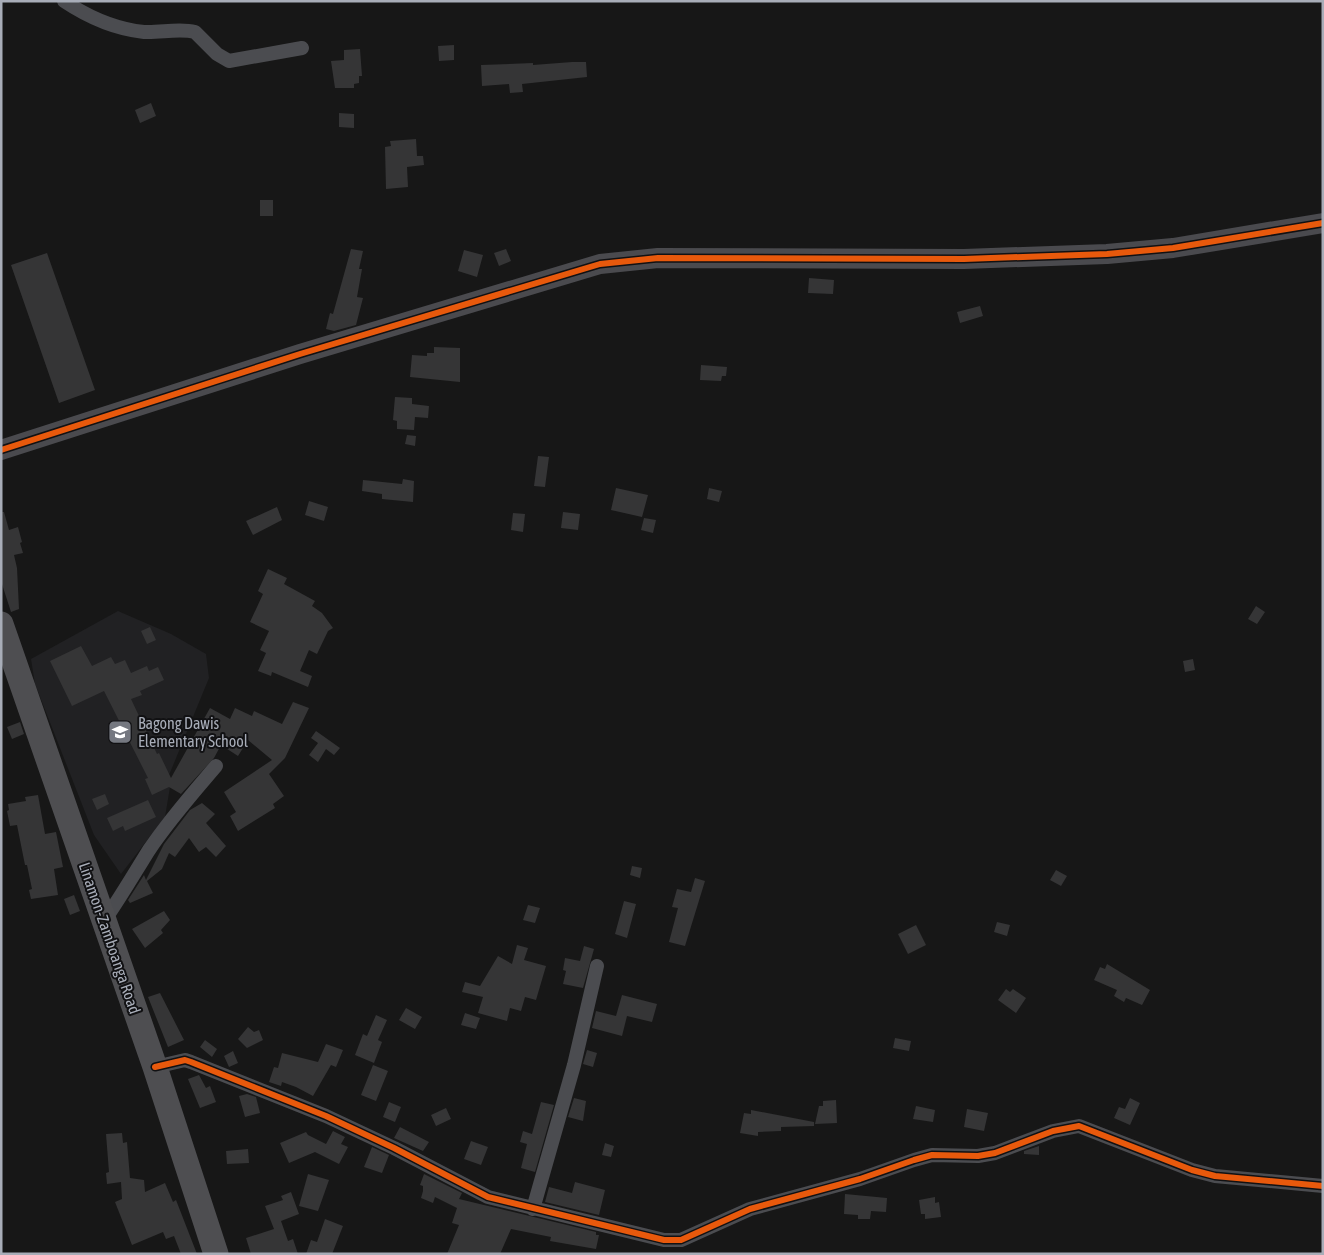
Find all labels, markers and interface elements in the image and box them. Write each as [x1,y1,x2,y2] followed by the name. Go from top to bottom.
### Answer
[138,714,249,751] place label: Bagong Dawis Elementary School
[107,719,133,745] school or university icon: Bagong Dawis Elementary School
[75,860,144,1016] street label: Linamon-Zamboanga Road

